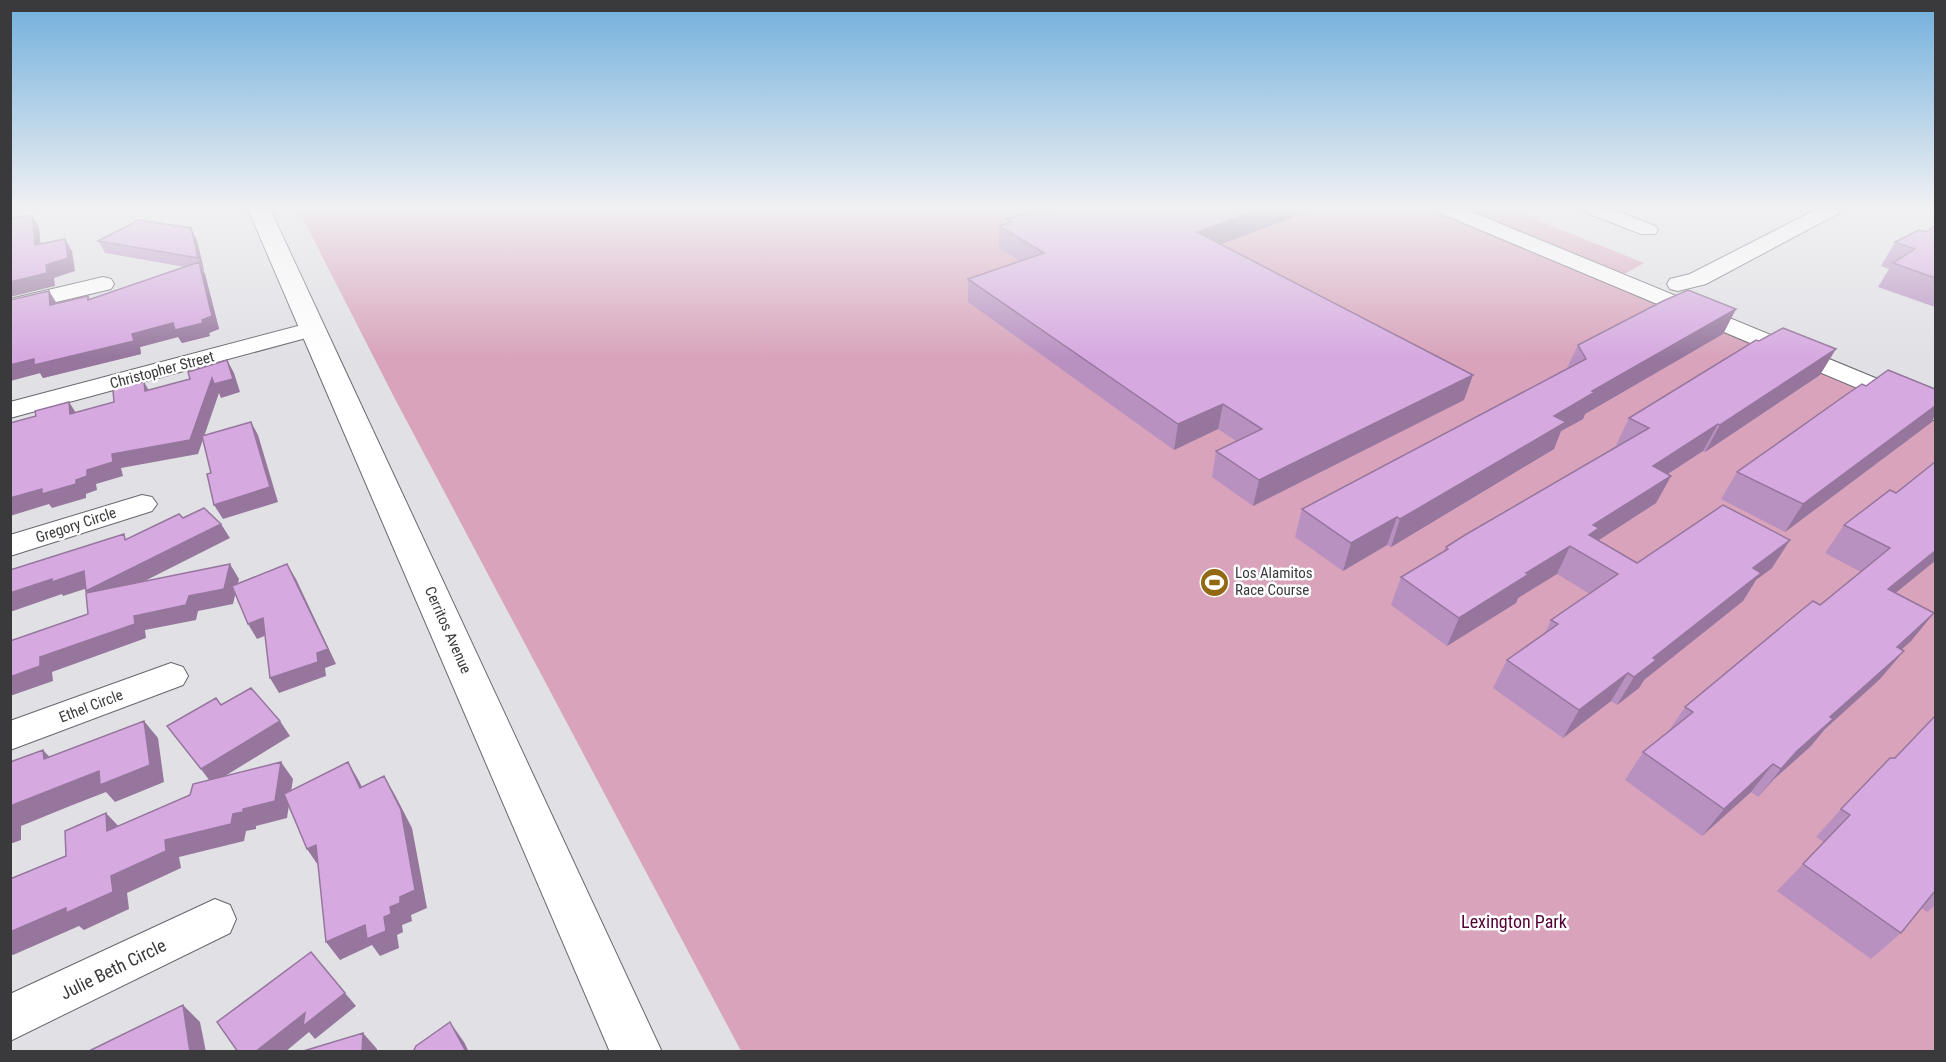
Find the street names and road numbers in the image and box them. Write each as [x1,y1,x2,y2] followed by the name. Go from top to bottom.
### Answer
[108,347,216,393] street label: Christopher Street
[34,504,118,546] street label: Gregory Circle
[421,584,475,676] street label: Cerritos Avenue
[57,686,125,726] street label: Ethel Circle
[57,934,169,1004] street label: Julie Beth Circle

